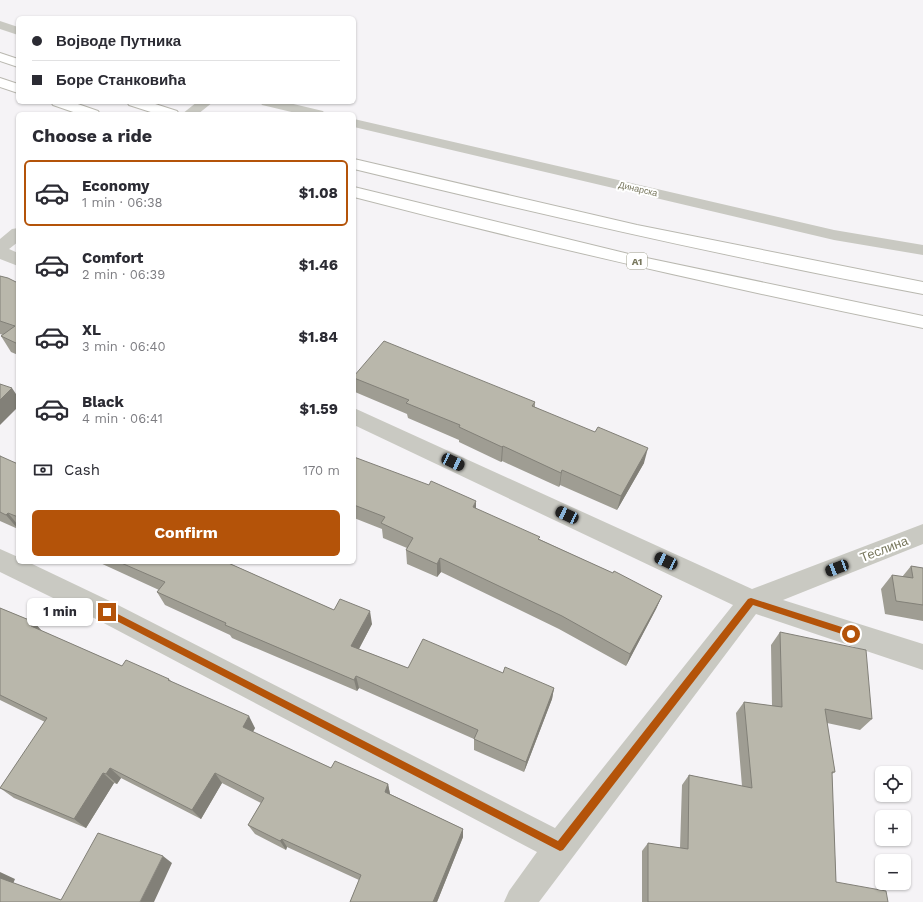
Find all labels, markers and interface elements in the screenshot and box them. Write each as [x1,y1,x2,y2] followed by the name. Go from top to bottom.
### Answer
[56,32,181,50] text: Војводе Путника
[56,71,186,89] text: Боре Станковића
[32,125,152,146] text: Choose a ride
[34,175,70,211] icon: car
[82,177,149,195] text: Economy
[618,180,658,198] street label: Динарска
[299,184,338,202] text: $1.08
[82,195,163,210] text: 1 min · 06:38
[34,247,70,283] icon: car
[82,249,143,267] text: Comfort
[627,253,647,269] road number: A1
[299,256,338,274] text: $1.46
[82,267,165,282] text: 2 min · 06:39
[34,319,70,355] icon: car
[82,321,101,339] text: XL
[298,328,338,346] text: $1.84
[82,339,166,354] text: 3 min · 06:40
[34,391,70,427] icon: car
[82,393,124,411] text: Black
[300,400,338,418] text: $1.59
[82,411,163,426] text: 4 min · 06:41
[440,451,466,473] car
[32,459,54,481] icon: cash
[64,461,100,479] text: Cash
[303,463,340,478] text: 170 m
[554,504,580,526] car
[32,510,340,556] button: Confirm
[858,533,911,565] street label: Теслина
[653,550,679,572] car
[824,558,850,578] car
[27,598,93,626] callout: 1 min
[98,603,116,621] route end
[43,604,77,619] text: 1 min
[842,625,860,643] route start
[875,766,911,890] map controls
[875,766,911,802] button: locate
[875,810,911,846] button: +
[875,854,911,890] button: −

